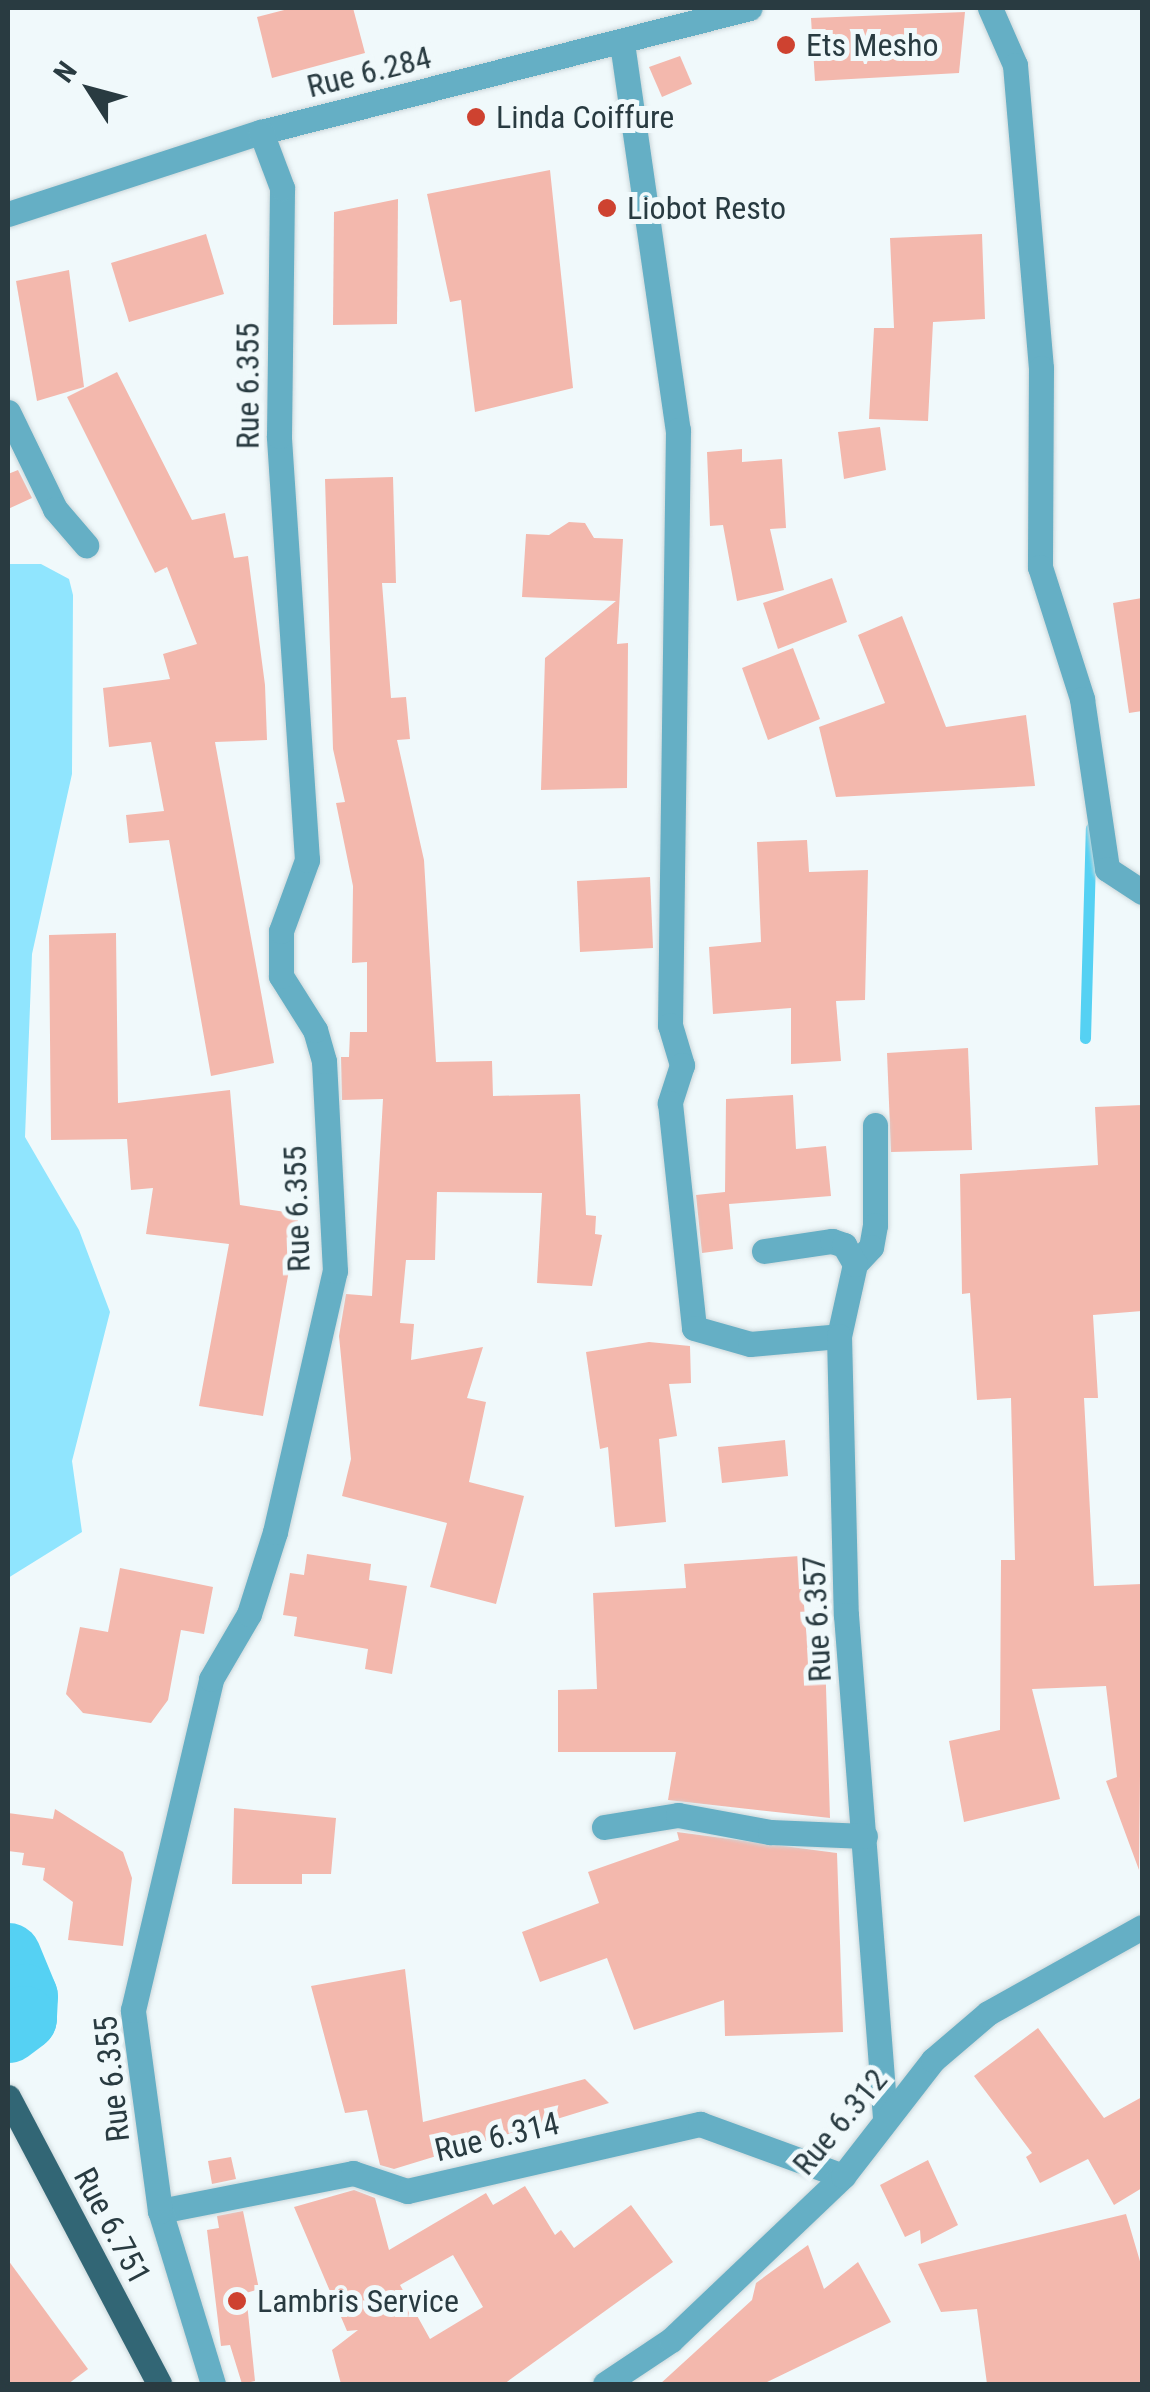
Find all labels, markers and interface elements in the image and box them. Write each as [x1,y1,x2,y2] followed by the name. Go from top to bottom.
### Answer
[806,26,939,64] place label: Ets Mesho
[775,34,797,56] marker: Ets Mesho
[303,38,435,106] street label: Rue 6.284
[40,40,140,140] north arrow
[47,55,84,89] text: N
[496,98,674,136] place label: Linda Coiffure
[465,106,487,128] marker: Linda Coiffure
[627,189,786,227] place label: Liobot Resto
[596,197,618,219] marker: Liobot Resto
[229,323,267,449] street label: Rue 6.355
[276,1145,318,1273] street label: Rue 6.355
[795,1555,839,1683] street label: Rue 6.357
[86,2014,138,2144] street label: Rue 6.355
[785,2061,895,2183] street label: Rue 6.312
[431,2104,563,2170] street label: Rue 6.314
[65,2161,159,2291] street label: Rue 6.751
[257,2282,459,2320] place label: Lambris Service
[226,2290,248,2312] marker: Lambris Service

